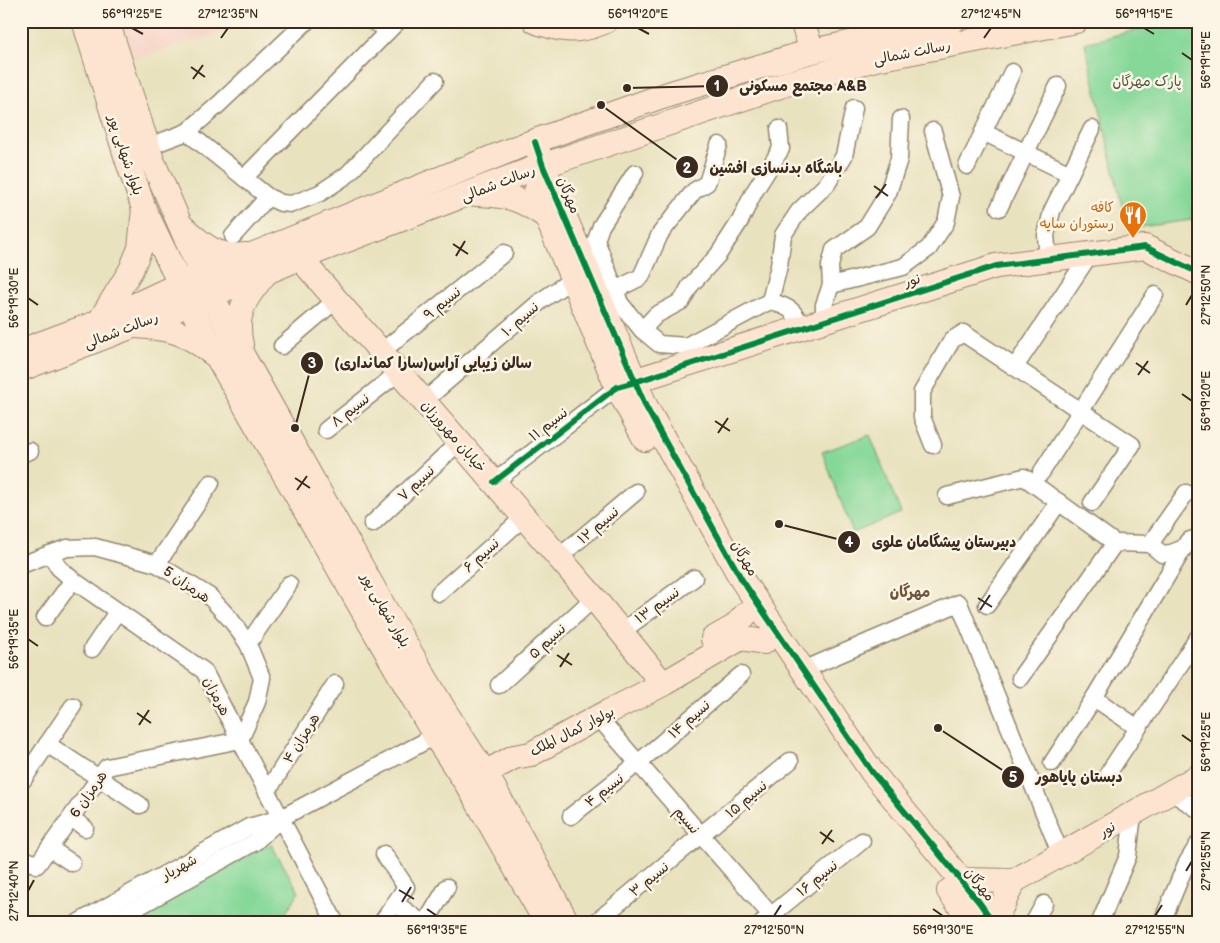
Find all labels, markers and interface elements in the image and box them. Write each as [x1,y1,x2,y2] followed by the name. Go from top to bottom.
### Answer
[102,7,162,22] text: 56°19'25"E
[198,7,258,22] text: 27°12'35"N
[608,7,668,22] text: 56°19'20"E
[961,7,1021,22] text: 27°12'45"N
[1115,7,1173,22] text: 56°19'15"E
[1199,31,1214,89] text: 56°19'15"E
[872,37,952,68] street label: رسالت شمالی
[704,71,877,101] callout: مجتمع مسکونی A&B
[1112,73,1182,91] park label: پارک مهرگان
[714,77,720,96] text: 1
[739,77,867,97] text: مجتمع مسکونی A&B
[103,112,147,198] street label: بلوار شهابی پور
[674,152,853,182] callout: باشگاه بدنسازی افشین
[709,158,843,178] text: باشگاه بدنسازی افشین
[683,159,692,178] text: 2
[459,161,538,205] street label: رسالت شمالی
[553,174,584,216] street label: مهرگان
[1040,199,1114,233] place label: کافه رستوران سایه
[1118,200,1148,239] restaurant icon: کافه رستوران سایه
[1199,265,1214,325] text: 27°12'50"N
[7,268,22,328] text: 56°19'30"E
[901,270,923,291] street label: نور
[420,283,466,325] street label: نسیم ۹
[498,299,544,342] street label: نسیم ۱۰
[82,308,161,352] street label: رسالت شمالی
[299,348,542,378] callout: سالن زیبایی آراس(سارا کمانداری)
[308,354,317,373] text: 3
[334,354,532,373] text: سالن زیبایی آراس(سارا کمانداری)
[1199,371,1214,431] text: 56°19'20"E
[328,390,374,432] street label: نسیم ۸
[418,397,490,476] street label: خیابان مهرورزان
[526,404,572,446] street label: نسیم ۱۱
[394,462,440,506] street label: نسیم ۷
[574,503,624,549] street label: نسیم ۱۲
[836,527,1026,557] callout: دبیرستان پیشگامان علوی
[872,532,1016,552] text: دبیرستان پیشگامان علوی
[845,533,854,552] text: 4
[460,535,504,577] street label: نسیم ۶
[728,537,761,579] street label: مهرگان
[160,563,214,606] street label: هرمزان 5
[356,569,414,651] street label: بلوار شهابی پور
[890,582,930,602] district label: مهرگان
[632,584,684,629] street label: نسیم ۱۳
[7,609,22,669] text: 56°19'35"E
[525,620,571,664] street label: نسیم ۵
[199,674,234,718] street label: هرمزان
[665,697,715,744] street label: نسیم ۱۴
[527,703,618,761] street label: بولوار کمال الملک
[279,710,323,766] street label: هرمزان ۴
[1199,712,1214,772] text: 56°19'25"E
[1001,762,1133,792] callout: دبستان پایاهور
[66,767,111,821] street label: هرمزان 6
[1009,768,1018,787] text: 5
[1035,768,1123,787] text: دبستان پایاهور
[581,770,628,812] street label: نسیم ۴
[722,777,772,823] street label: نسیم ۱۵
[669,803,703,839] street label: نسیم
[1095,818,1119,841] street label: نور
[1199,831,1214,891] text: 27°12'55"N
[158,851,200,885] street label: شهریار
[793,857,843,902] street label: نسیم ۱۶
[626,858,674,902] street label: نسیم ۳
[7,861,22,921] text: 27°12'40"N
[961,864,998,905] street label: مهرگان
[407,923,467,938] text: 56°19'35"E
[744,923,804,938] text: 27°12'50"N
[913,923,973,938] text: 56°19'30"E
[1125,923,1185,938] text: 27°12'55"N

